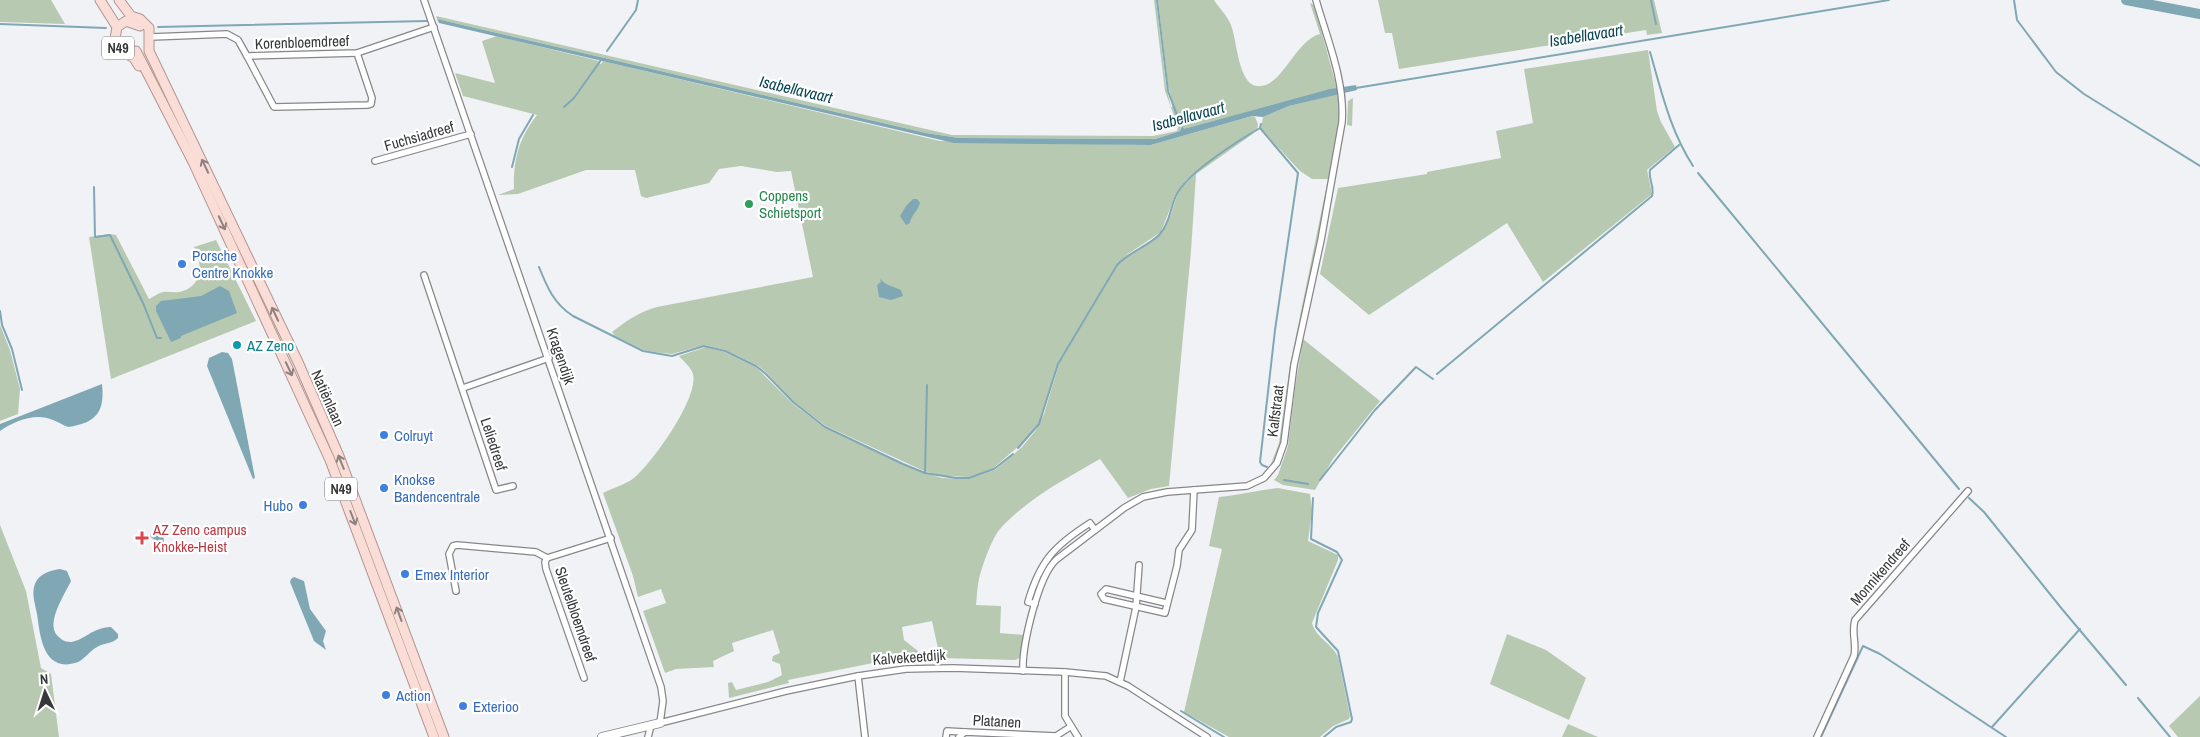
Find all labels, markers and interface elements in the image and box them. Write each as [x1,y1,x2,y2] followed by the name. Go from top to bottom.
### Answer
[1548,18,1625,52] water label: Isabellavaart
[254,30,350,54] street label: Korenbloemdreef
[102,36,134,59] road number: N49
[757,70,835,108] water label: Isabellavaart
[1149,96,1227,136] water label: Isabellavaart
[382,116,457,156] street label: Fuchsiadreef
[200,159,210,174] one-way arrow
[759,185,822,223] place label: Coppens Schietsport
[743,198,755,210] marker: Coppens Schietsport
[217,215,227,230] one-way arrow
[192,245,274,283] place label: Porsche Centre Knokke
[176,258,188,270] marker: Porsche Centre Knokke
[269,306,279,321] one-way arrow
[541,325,581,388] street label: Kragendijk
[246,335,294,356] place label: AZ Zeno
[231,339,243,351] marker: AZ Zeno
[284,361,294,376] one-way arrow
[306,367,350,429] street label: Natiënlaan
[1261,383,1289,438] street label: Kalfstraat
[476,415,513,474] street label: Leliedreef
[394,425,434,446] place label: Colruyt
[378,429,390,441] marker: Colruyt
[336,454,345,469] one-way arrow
[394,469,480,507] place label: Knokse Bandencentrale
[325,478,357,500] road number: N49
[378,482,390,494] marker: Knokse Bandencentrale
[264,495,293,516] place label: Hubo
[297,499,309,511] marker: Hubo
[348,510,358,525] one-way arrow
[152,519,247,557] place label: AZ Zeno campus Knokke-Heist
[135,531,149,545] marker: AZ Zeno campus Knokke-Heist
[1845,534,1915,610] street label: Monnikendreef
[415,564,489,585] place label: Emex Interior
[550,564,602,665] street label: Sleutelbloemdreef
[399,568,411,580] marker: Emex Interior
[394,606,403,622] one-way arrow
[872,644,947,670] street label: Kalvekeetdijk
[20,667,70,717] north arrow
[39,670,49,688] text: N
[395,685,431,706] place label: Action
[380,689,392,701] marker: Action
[473,696,519,717] place label: Exterioo
[457,700,469,712] marker: Exterioo
[972,709,1022,733] street label: Platanen

